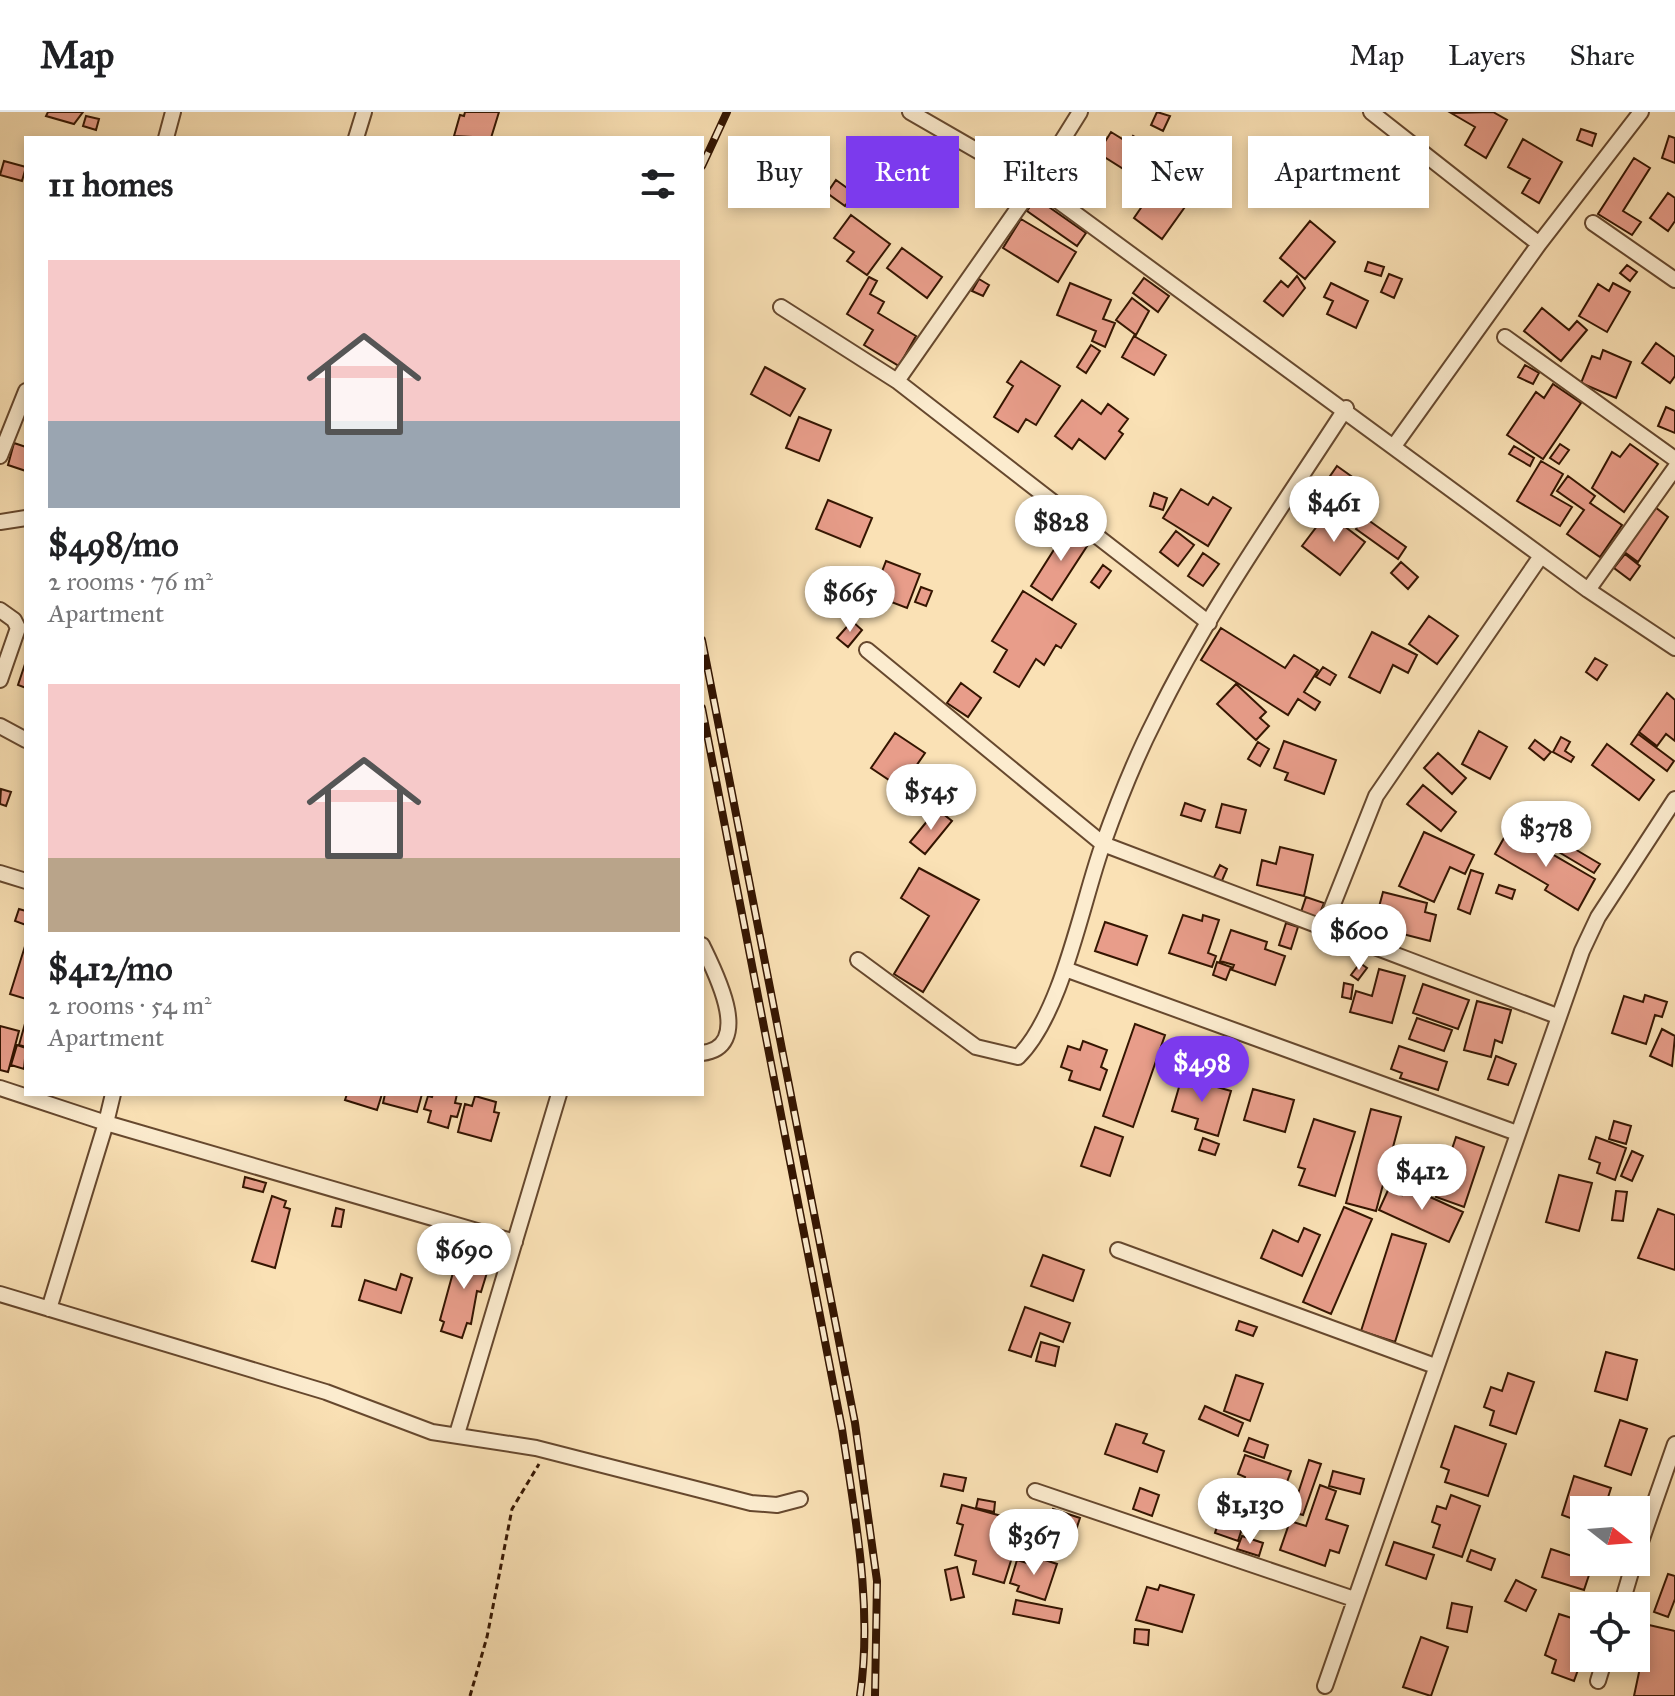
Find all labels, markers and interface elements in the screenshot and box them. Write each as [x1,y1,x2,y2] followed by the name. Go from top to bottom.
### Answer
[40,32,114,78] text: Map
[1349,38,1404,73] text: Map
[1448,38,1526,73] text: Layers
[1570,38,1635,73] text: Share
[728,136,830,208] chip: Buy
[846,136,959,208] chip: Rent
[975,136,1106,208] chip: Filters
[1122,136,1232,208] chip: New
[1248,136,1429,208] chip: Apartment
[636,162,680,206] icon: filters
[48,164,173,205] text: 11 homes
[292,312,436,456] icon: home
[1287,476,1381,544] pin: $461
[1307,486,1361,518] text: $461
[1014,495,1108,563] pin: $828
[1033,505,1089,537] text: $828
[48,524,179,565] text: $498/mo
[48,565,213,597] text: 2 rooms · 76 m²
[803,566,897,634] pin: $665
[823,576,877,608] text: $665
[48,597,164,629] text: Apartment
[292,736,436,880] icon: home
[884,764,978,832] pin: $545
[904,774,958,806] text: $545
[1499,801,1593,869] pin: $378
[1519,811,1573,843] text: $378
[1312,904,1406,972] pin: $600
[1329,914,1389,946] text: $600
[48,948,173,989] text: $412/mo
[48,989,212,1021] text: 2 rooms · 54 m²
[48,1021,164,1053] text: Apartment
[1155,1036,1249,1104] pin: $498
[1173,1046,1231,1078] text: $498
[1375,1144,1469,1212] pin: $412
[1395,1154,1449,1186] text: $412
[417,1223,511,1291] pin: $690
[435,1233,493,1265] text: $690
[1185,1478,1315,1546] pin: $1,130
[1216,1488,1284,1520] text: $1,130
[1570,1496,1650,1576] north arrow
[1570,1496,1650,1672] map controls
[987,1509,1081,1577] pin: $367
[1007,1519,1061,1551] text: $367
[1570,1592,1650,1672] button: locate

